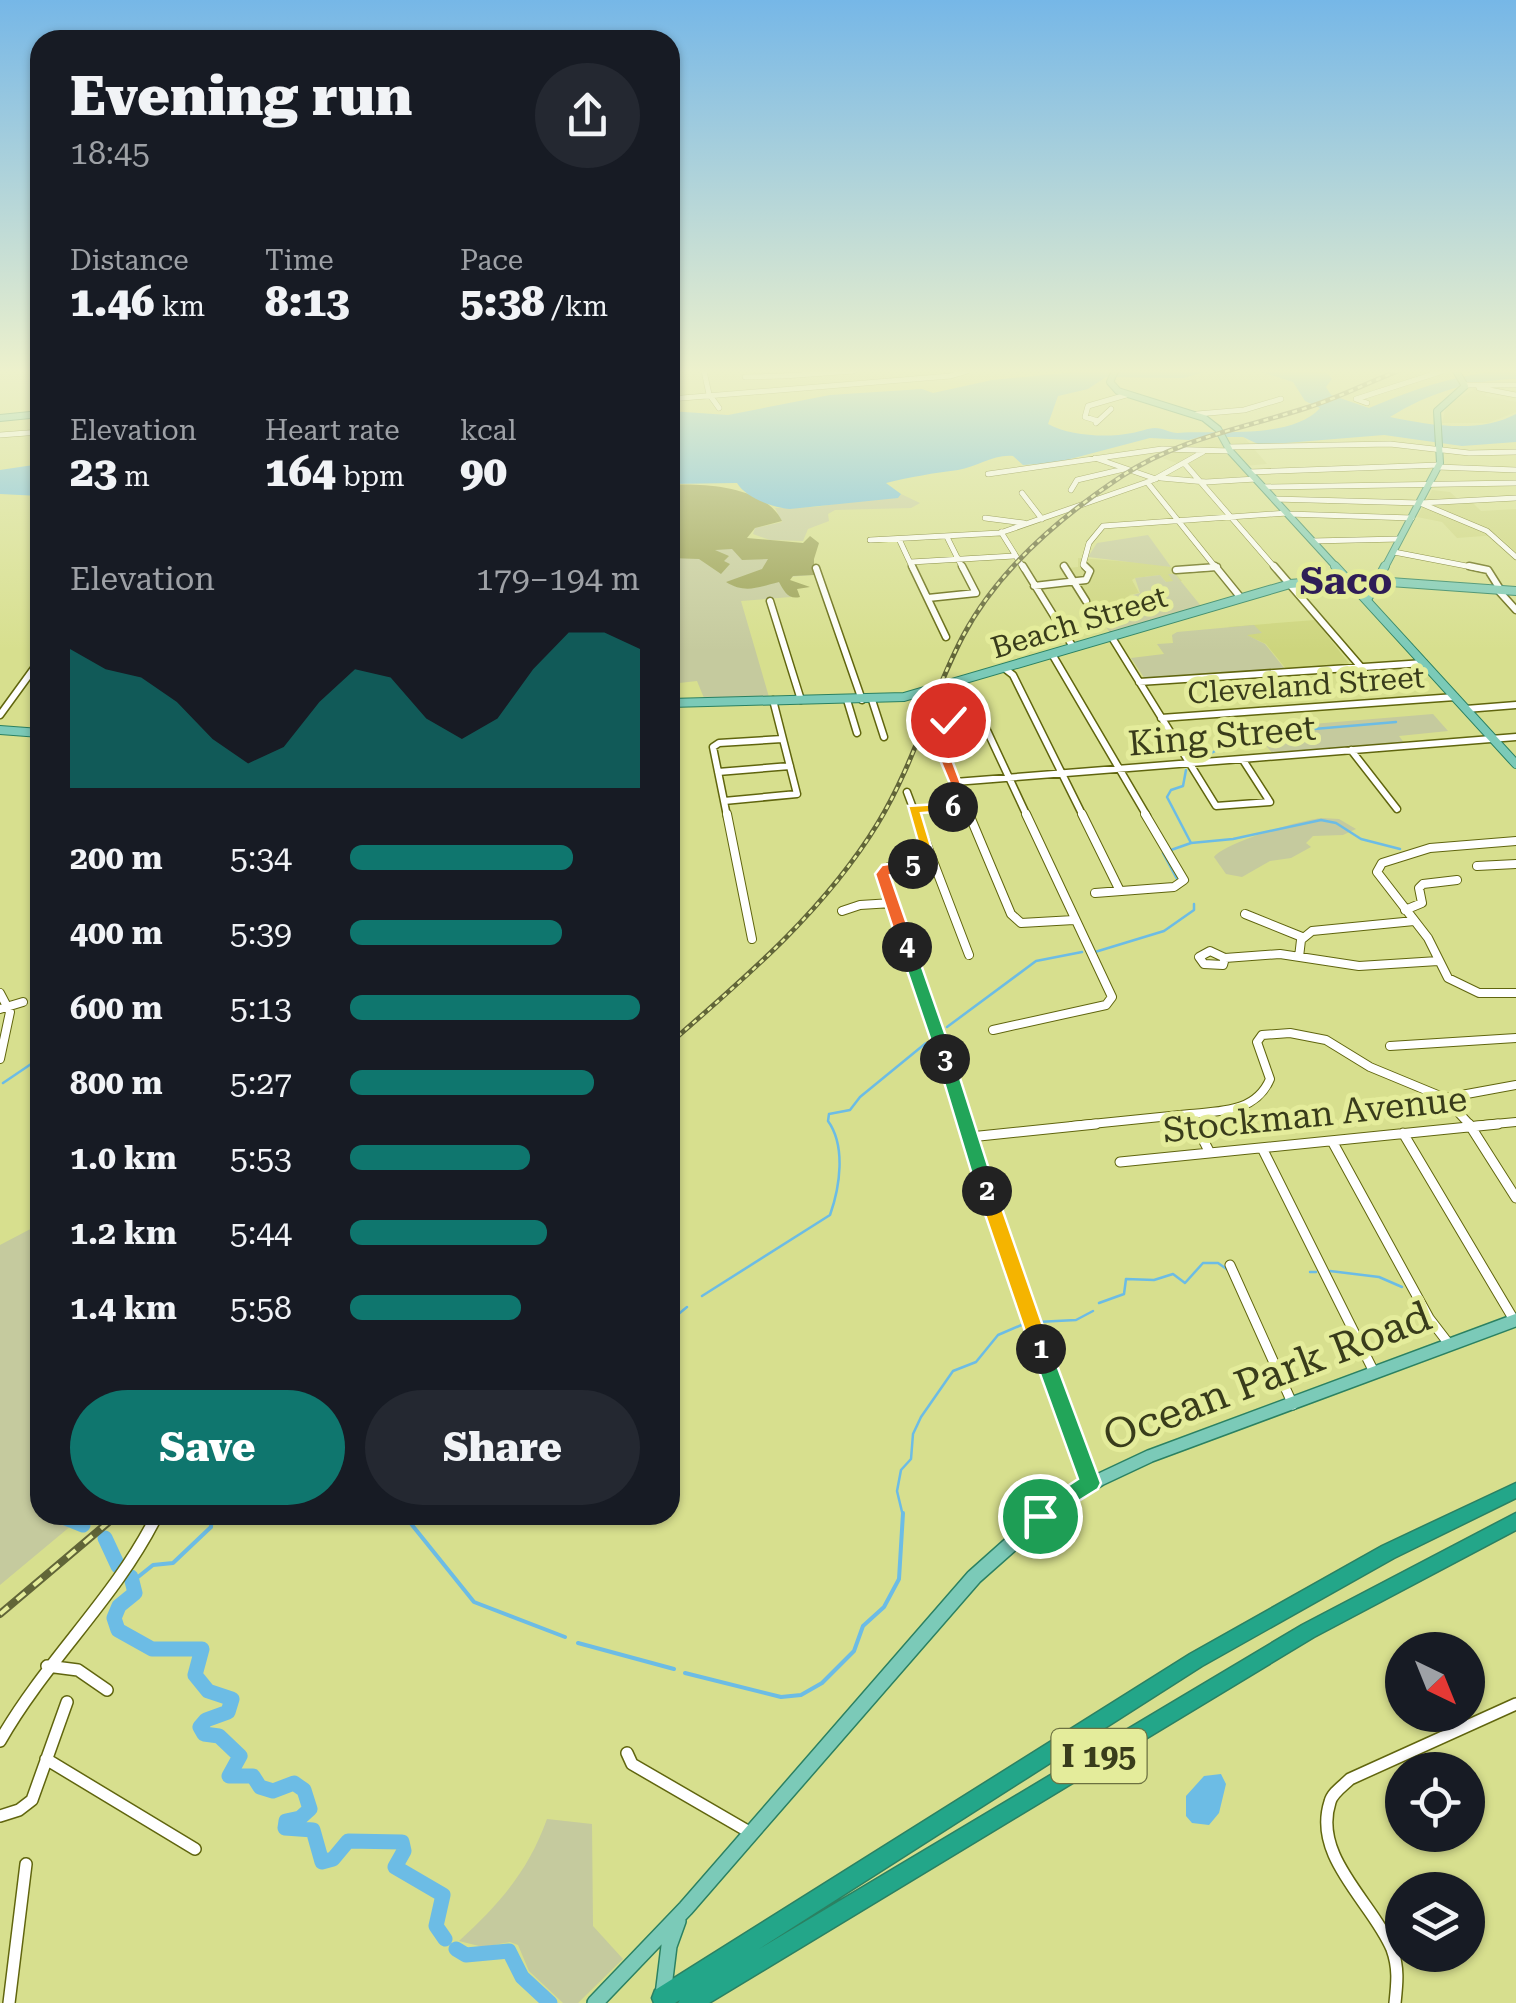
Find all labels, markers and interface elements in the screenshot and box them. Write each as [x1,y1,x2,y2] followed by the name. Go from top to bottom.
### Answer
[535,63,640,168] button: share
[70,64,412,128] text: Evening run
[70,134,150,172] text: 18:45
[70,244,189,277] text: Distance
[265,244,334,277] text: Time
[460,244,523,277] text: Pace
[70,277,155,326] text: 1.46
[265,277,350,326] text: 8:13
[460,277,545,326] text: 5:38
[155,290,205,323] text: km
[545,290,608,323] text: /km
[70,414,197,447] text: Elevation
[265,414,400,447] text: Heart rate
[460,414,516,447] text: kcal
[70,447,117,496] text: 23
[265,447,336,496] text: 164
[460,447,507,496] text: 90
[117,460,150,493] text: m
[336,460,405,493] text: bpm
[1300,559,1392,603] district label: Saco
[70,560,215,598] text: Elevation
[476,560,640,598] text: 179–194 m
[987,579,1171,665] street label: Beach Street
[1186,659,1426,711] street label: Cleveland Street
[906,678,991,763] pin
[921,693,976,748] icon: check
[1126,707,1318,765] street label: King Street
[928,782,978,832] pin: 6
[945,790,961,823] text: 6
[70,839,163,877] text: 200 m
[230,839,292,877] text: 5:34
[888,839,938,889] pin: 5
[905,847,921,880] text: 5
[70,914,163,952] text: 400 m
[230,914,292,952] text: 5:39
[882,922,932,972] pin: 4
[899,930,915,963] text: 4
[70,989,163,1027] text: 600 m
[230,989,292,1027] text: 5:13
[920,1034,970,1084] pin: 3
[937,1042,953,1075] text: 3
[70,1064,163,1102] text: 800 m
[230,1064,292,1102] text: 5:27
[1161,1079,1469,1151] street label: Stockman Avenue
[70,1139,177,1177] text: 1.0 km
[230,1139,292,1177] text: 5:53
[962,1166,1012,1216] pin: 2
[979,1174,995,1207] text: 2
[70,1214,177,1252] text: 1.2 km
[230,1214,292,1252] text: 5:44
[70,1289,177,1327] text: 1.4 km
[230,1289,292,1327] text: 5:58
[1096,1291,1438,1461] street label: Ocean Park Road
[1016,1324,1066,1374] pin: 1
[1033,1332,1049,1365] text: 1
[70,1390,345,1505] button: Save
[365,1390,640,1505] button: Share
[998,1474,1083,1559] pin
[1013,1489,1068,1544] icon: arrive
[1385,1632,1485,1732] north arrow
[1385,1632,1485,1972] map controls
[1052,1729,1146,1783] road number: I 195
[1385,1752,1485,1852] button: locate
[1385,1872,1485,1972] button: layers

